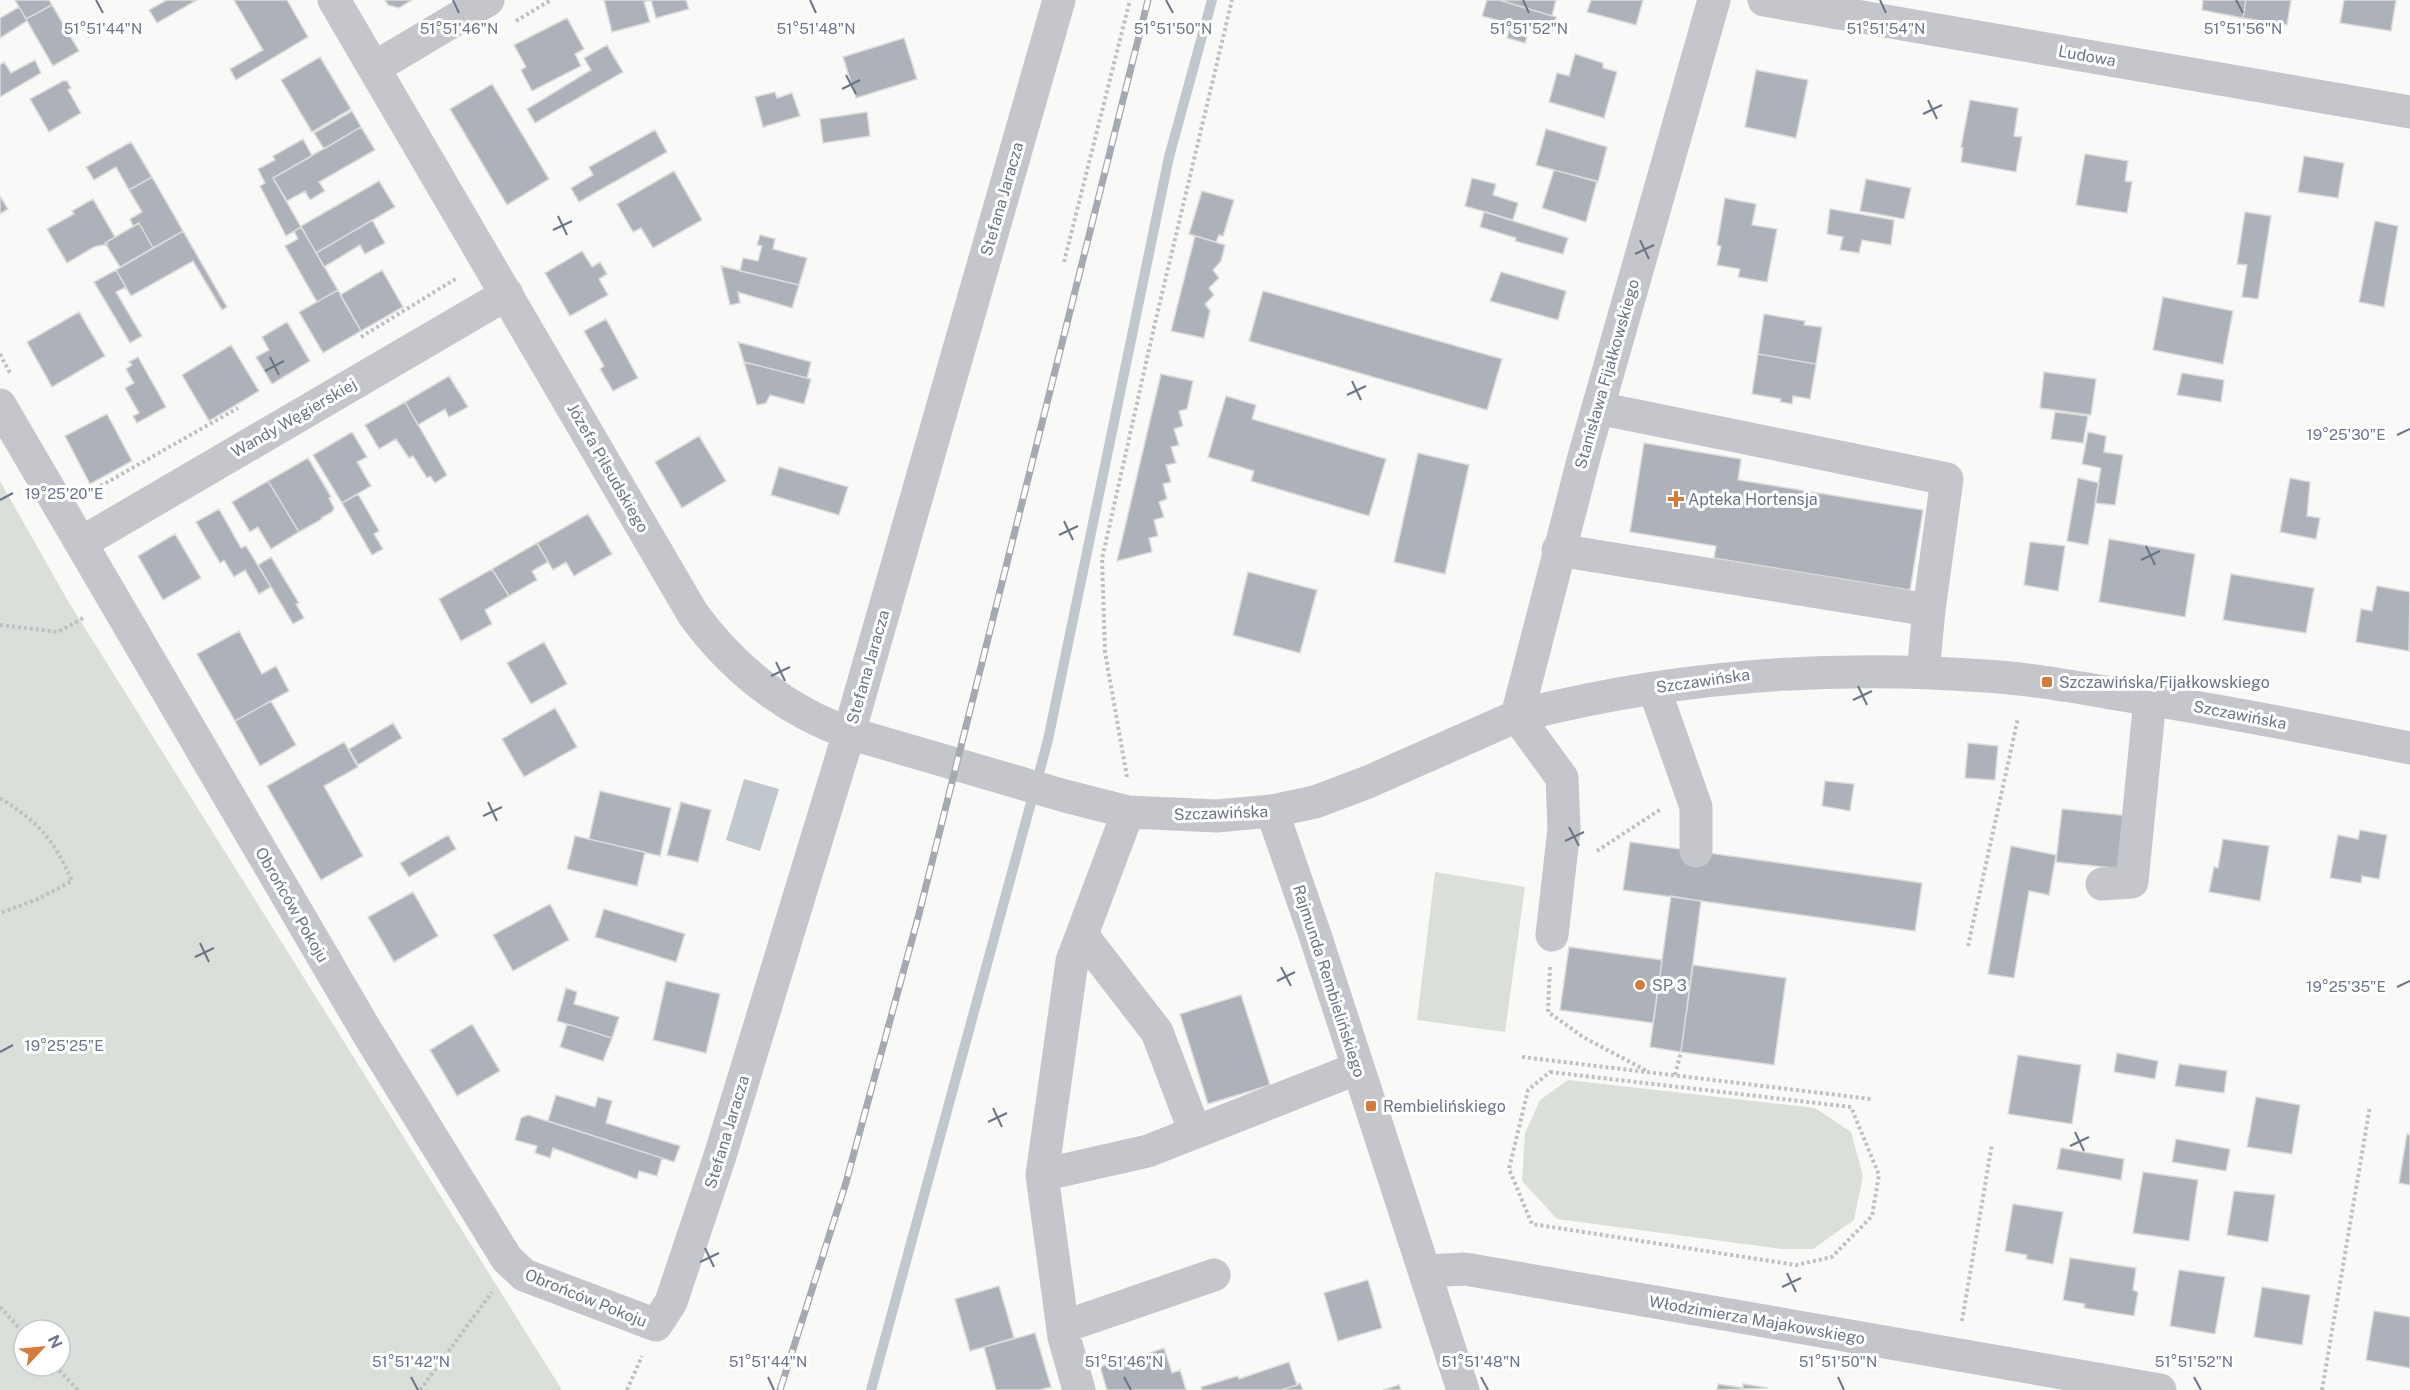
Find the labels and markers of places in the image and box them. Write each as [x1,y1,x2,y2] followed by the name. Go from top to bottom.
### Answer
[1688,490,1818,509] place label: Apteka Hortensja
[1669,492,1683,506] marker: Apteka Hortensja
[2059,673,2270,692] place label: Szczawińska/Fijałkowskiego
[2040,675,2054,689] marker: Szczawińska/Fijałkowskiego
[1652,976,1687,995] place label: SP 3
[1633,978,1647,992] marker: SP 3
[1383,1097,1506,1116] place label: Rembielińskiego
[1364,1099,1378,1113] marker: Rembielińskiego

